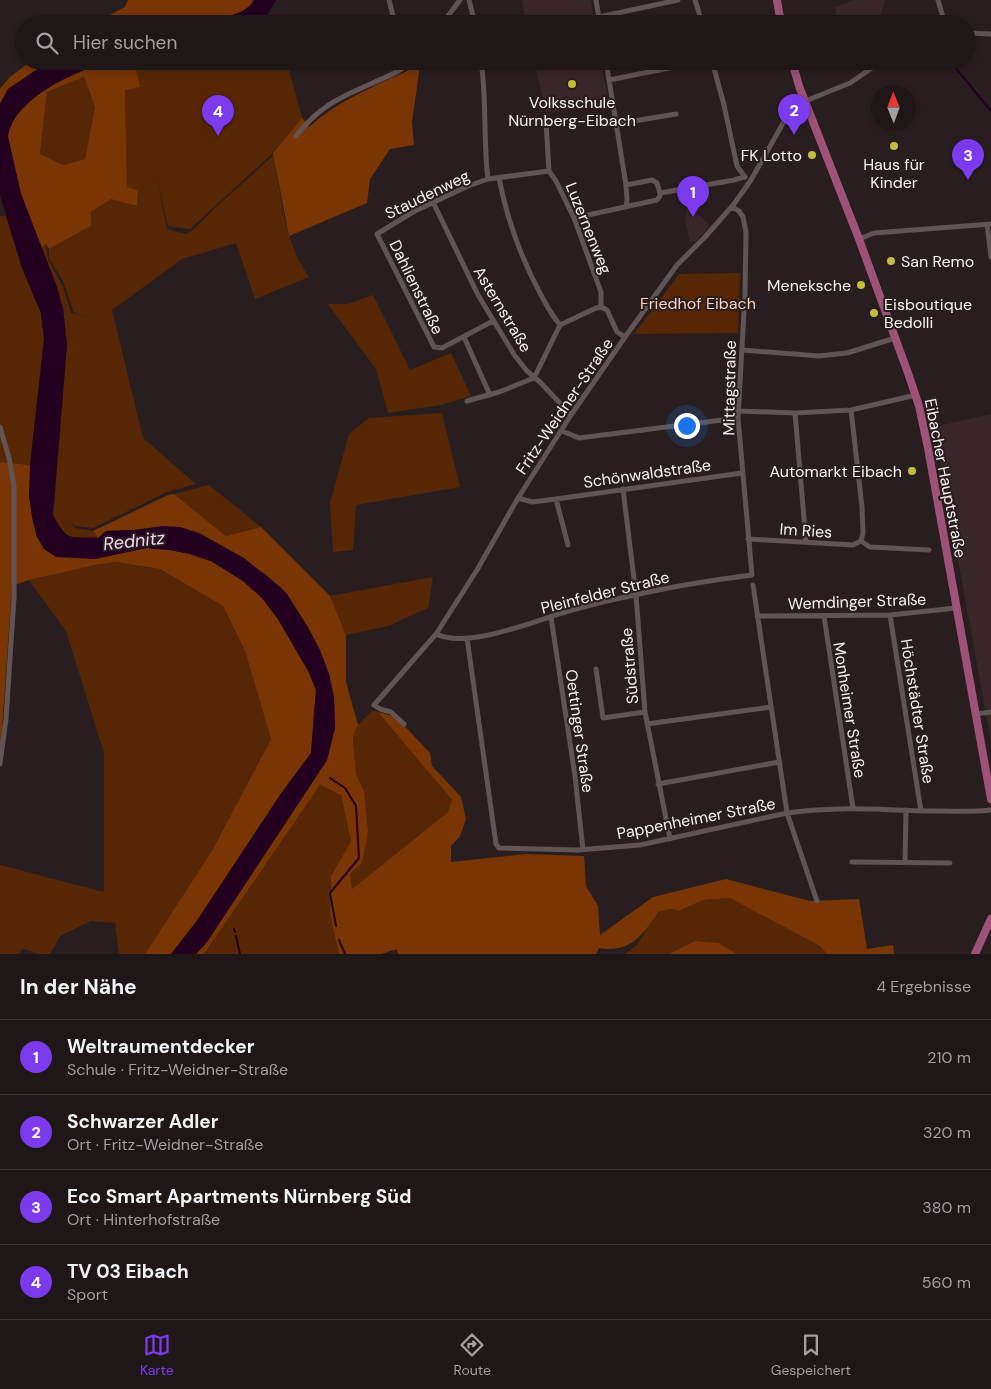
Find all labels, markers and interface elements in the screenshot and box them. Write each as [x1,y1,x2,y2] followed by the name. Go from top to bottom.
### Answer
[15,15,976,70] search box
[33,29,61,57] icon: search
[73,30,177,55] text: Hier suchen
[566,78,578,90] marker: Volksschule Nürnberg-Eibach
[871,85,916,130] north arrow
[508,92,636,131] place label: Volksschule Nürnberg-Eibach
[778,94,810,135] pin: 2
[202,95,234,136] pin: 4
[952,139,984,180] pin: 3
[888,140,900,152] marker: Haus für Kinder
[741,145,802,166] place label: FK Lotto
[806,149,818,161] marker: FK Lotto
[863,154,925,193] place label: Haus für Kinder
[381,165,473,224] street label: Staudenweg
[677,176,709,217] pin: 1
[561,179,617,277] street label: Luzernenweg
[385,237,448,338] street label: Dahlienstraße
[901,251,974,272] place label: San Remo
[885,255,897,267] marker: San Remo
[469,262,536,356] street label: Asternstraße
[767,275,851,296] place label: Meneksche
[855,279,867,291] marker: Meneksche
[640,293,756,314] park label: Friedhof Eibach
[884,294,972,333] place label: Eisboutique Bedolli
[868,307,880,319] marker: Eisboutique Bedolli
[511,334,618,479] street label: Fritz-Weidner-Straße
[718,340,741,436] street label: Mittagstraße
[920,397,971,560] street label: Eibacher Hauptstraße
[674,413,700,439] your location
[582,454,712,493] street label: Schönwaldstraße
[769,461,902,482] place label: Automarkt Eibach
[906,465,918,477] marker: Automarkt Eibach
[779,518,833,543] street label: Im Ries
[102,526,167,556] water label: Rednitz
[539,566,672,619] street label: Pleinfelder Straße
[787,589,927,614] street label: Wemdinger Straße
[616,627,643,705] street label: Südstraße
[896,637,939,785] street label: Höchstädter Straße
[828,641,871,780] street label: Monheimer Straße
[560,668,599,794] street label: Oettinger Straße
[615,793,777,844] street label: Pappenheimer Straße
[20,973,137,1001] text: In der Nähe
[876,976,971,997] text: 4 Ergebnisse
[67,1034,255,1059] text: Weltraumentdecker
[33,1047,39,1068] text: 1
[927,1047,971,1068] text: 210 m
[67,1059,288,1080] text: Schule · Fritz-Weidner-Straße
[67,1109,219,1134] text: Schwarzer Adler
[31,1122,41,1143] text: 2
[923,1122,971,1143] text: 320 m
[67,1134,263,1155] text: Ort · Fritz-Weidner-Straße
[67,1184,411,1209] text: Eco Smart Apartments Nürnberg Süd
[31,1197,41,1218] text: 3
[922,1197,971,1218] text: 380 m
[67,1209,220,1230] text: Ort · Hinterhofstraße
[67,1259,189,1284] text: TV 03 Eibach
[31,1272,41,1293] text: 4
[922,1272,971,1293] text: 560 m
[67,1284,108,1305] text: Sport
[140,1331,174,1379] tab: Karte
[454,1331,491,1379] tab: Route
[771,1331,851,1379] tab: Gespeichert

